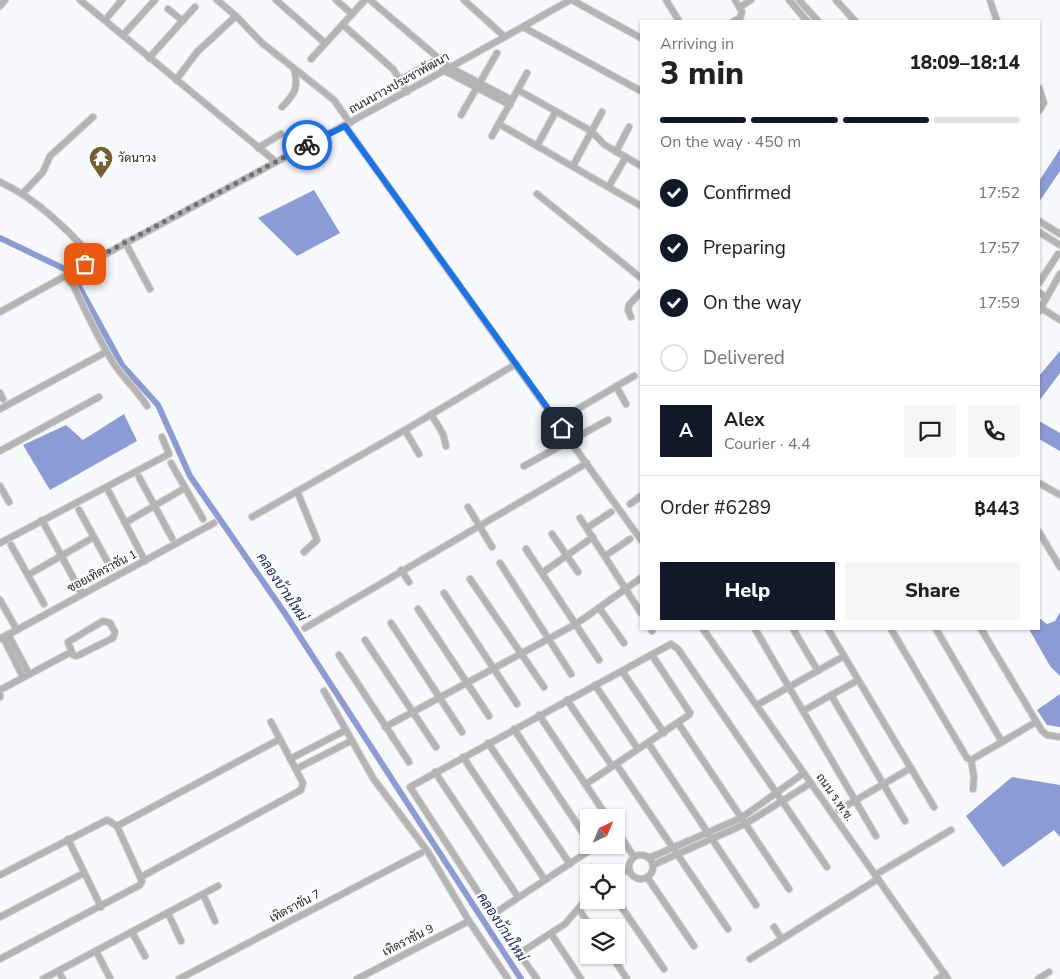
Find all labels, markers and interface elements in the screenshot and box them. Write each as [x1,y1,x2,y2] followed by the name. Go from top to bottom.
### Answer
[660,33,734,55] text: Arriving in
[346,49,452,117] street label: ถนนนาวงประชาพัฒนา
[909,50,1020,76] text: 18:09–18:14
[660,52,744,95] text: 3 min
[282,120,332,170] courier
[293,131,321,159] icon: bike
[660,131,801,153] text: On the way · 450 m
[88,145,114,179] temple icon: วัดนาวง
[118,150,156,166] place label: วัดนาวง
[660,179,688,207] icon: check
[703,180,791,206] text: Confirmed
[978,182,1020,204] text: 17:52
[660,234,688,262] icon: check
[703,235,786,261] text: Preparing
[978,237,1020,259] text: 17:57
[64,243,106,285] pin
[71,250,99,278] icon: bag
[660,289,688,317] icon: check
[703,290,801,316] text: On the way
[978,292,1020,314] text: 17:59
[703,345,785,371] text: Delivered
[904,405,956,457] button: chat
[968,405,1020,457] button: phone
[541,407,583,449] pin
[724,407,765,433] text: Alex
[548,414,576,442] icon: home
[679,418,693,444] text: A
[724,433,810,455] text: Courier · 4.4
[660,495,771,521] text: Order #6289
[974,496,1020,522] text: ฿443
[64,546,140,596] street label: ซอยเทิดราชัน 1
[252,549,312,626] water label: คลองบ้านใหม่
[660,562,835,620] button: Help
[845,562,1020,620] button: Share
[813,770,857,824] street label: ถนน ร.พ.ช.
[580,809,625,854] north arrow
[580,809,625,964] map controls
[580,864,625,909] button: locate
[267,886,323,926] street label: เทิดราชัน 7
[473,889,532,966] water label: คลองบ้านใหม่
[580,919,625,964] button: layers
[380,920,436,960] street label: เทิดราชัน 9

